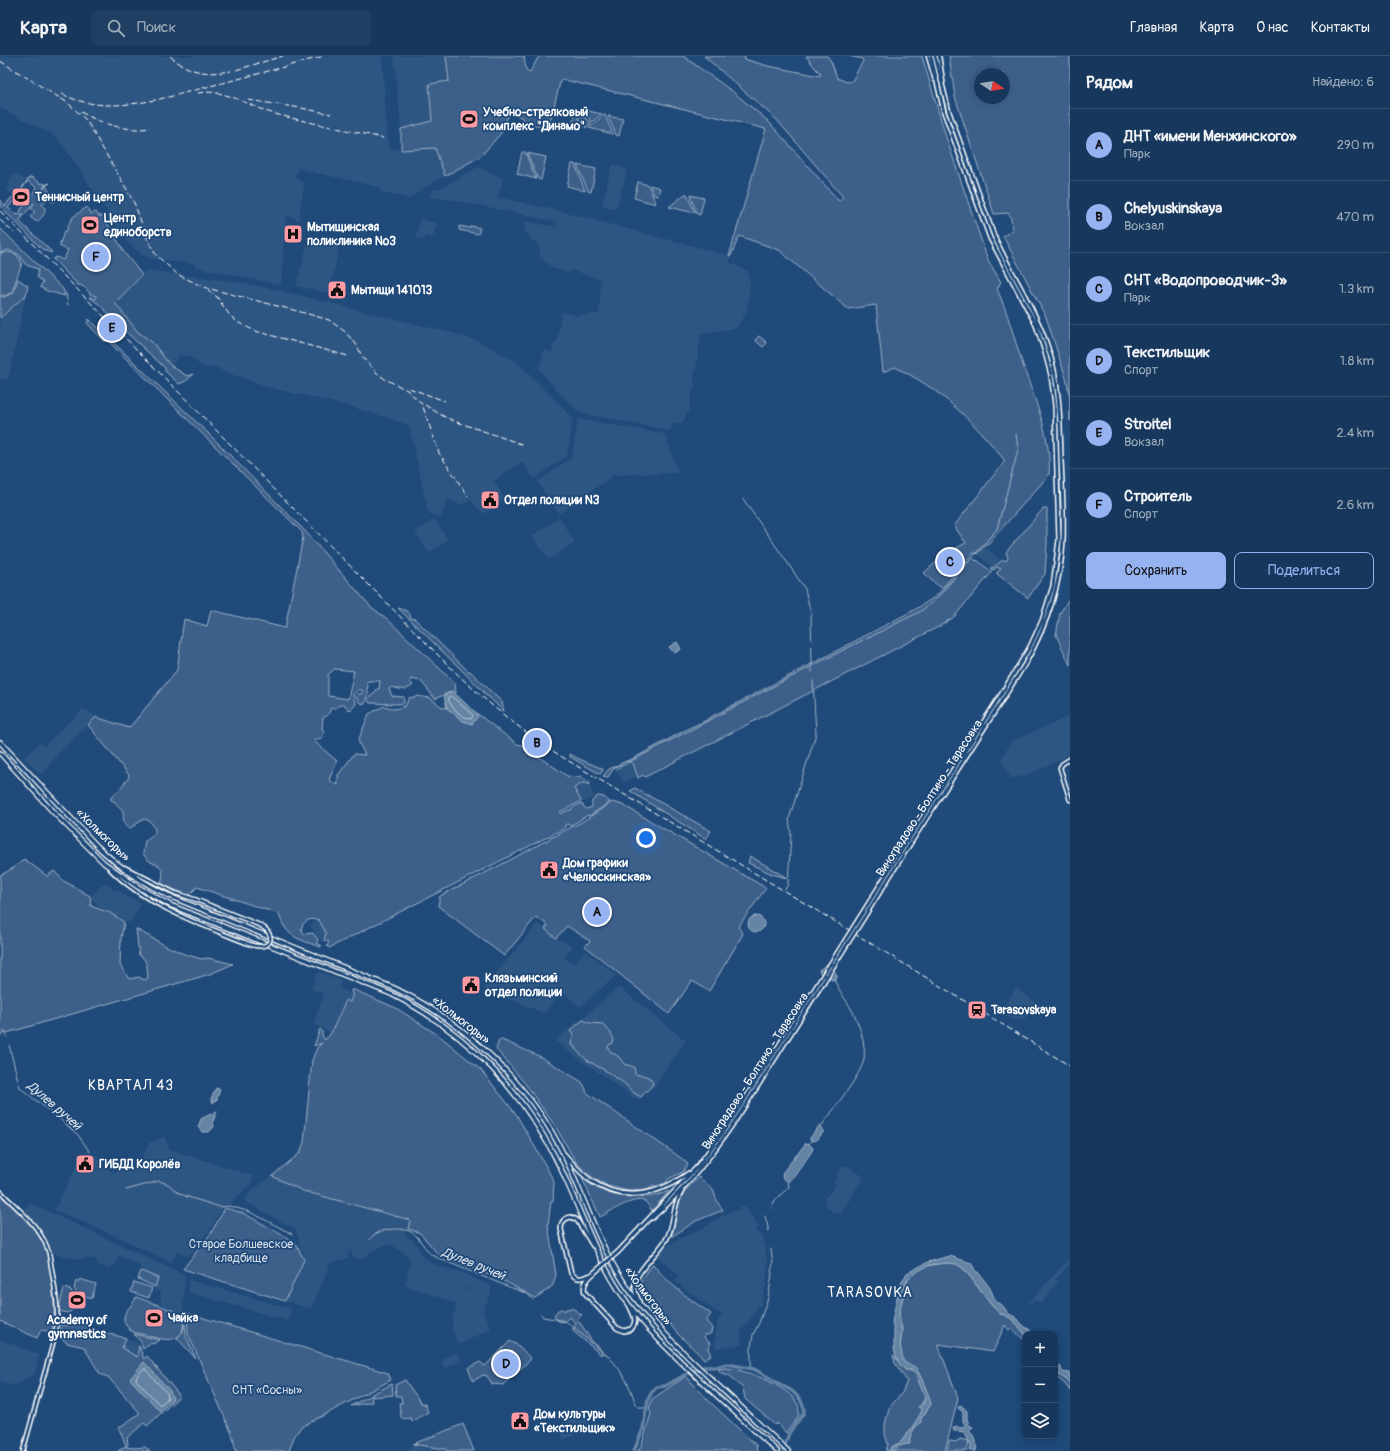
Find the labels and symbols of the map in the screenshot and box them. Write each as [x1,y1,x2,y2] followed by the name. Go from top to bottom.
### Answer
[974,68,1010,104] north arrow
[483,105,589,134] place label: Учебно-стрелковый комплекс "Динамо"
[458,108,480,130] sports icon: Учебно-стрелковый комплекс "Динамо"
[10,186,32,208] sports icon: Теннисный центр
[34,190,124,205] place label: Теннисный центр
[103,211,172,240] place label: Центр единоборств
[79,214,101,236] sports icon: Центр единоборств
[307,220,396,249] place label: Мытищинская поликлиника №3
[282,223,304,245] hospital icon: Мытищинская поликлиника №3
[83,242,109,272] pin: F
[326,279,348,301] public building icon: Мытищи 141013
[351,283,433,298] place label: Мытищи 141013
[99,313,125,343] pin: E
[479,489,501,511] public building icon: Отдел полиции N3
[504,493,600,508] place label: Отдел полиции N3
[937,547,963,577] pin: C
[873,717,986,880] street label: Виноградово - Болтино - Тарасовка
[524,728,550,758] pin: B
[72,806,133,865] street label: «Холмогоры»
[636,828,656,848] your location
[562,856,652,885] place label: Дом графики «Челюскинская»
[538,859,560,881] public building icon: Дом графики «Челюскинская»
[584,897,610,927] pin: A
[484,971,563,1000] place label: Клязьминский отдел полиции
[460,974,482,996] public building icon: Клязьминский отдел полиции
[699,990,812,1153] street label: Виноградово - Болтино - Тарасовка
[429,993,493,1048] street label: «Холмогоры»
[966,999,988,1021] station icon: Tarasovskaya
[990,1003,1057,1018] place label: Tarasovskaya
[23,1077,86,1135] water label: Дулев ручей
[88,1077,174,1094] district label: КВАРТАЛ 43
[74,1153,96,1175] public building icon: ГИБДД Королёв
[99,1157,180,1172] place label: ГИБДД Королёв
[189,1237,293,1266] park label: Старое Болшевское кладбище
[439,1244,509,1284] water label: Дулев ручей
[621,1264,675,1329] street label: «Холмогоры»
[827,1284,913,1301] district label: TARASOVKA
[66,1289,88,1311] sports icon: Academy of gymnastics
[143,1307,165,1329] sports icon: Чайка
[168,1311,199,1326] place label: Чайка
[47,1313,108,1342] place label: Academy of gymnastics
[493,1349,519,1379] pin: D
[232,1383,302,1398] park label: СНТ «Сосны»
[533,1407,616,1436] place label: Дом культуры «Текстильщик»
[509,1410,531,1432] public building icon: Дом культуры «Текстильщик»

